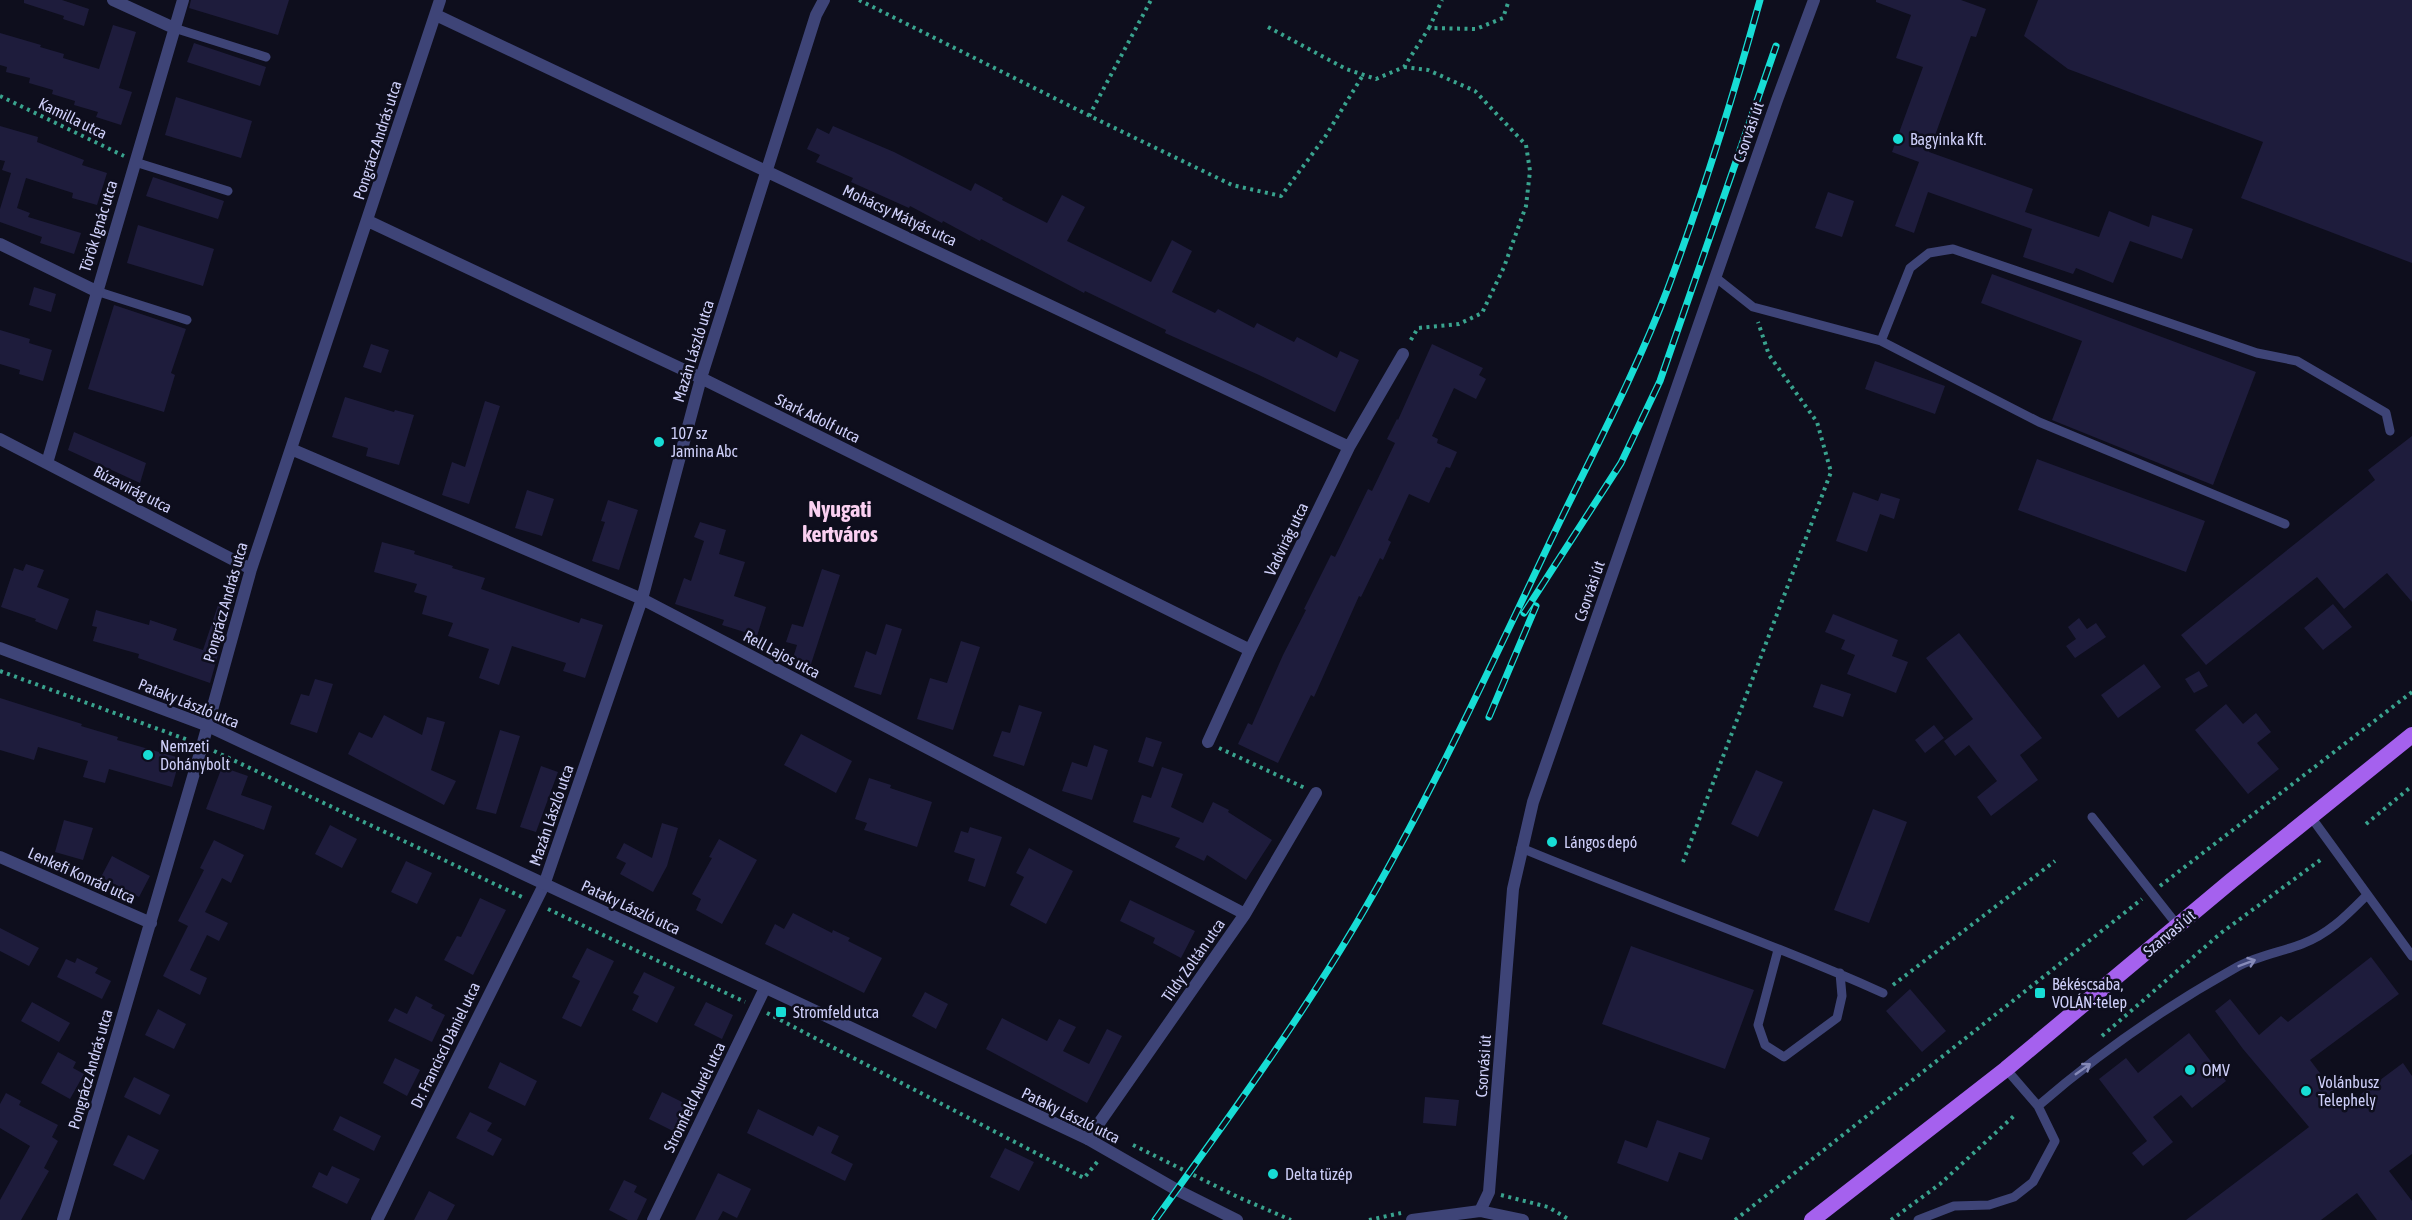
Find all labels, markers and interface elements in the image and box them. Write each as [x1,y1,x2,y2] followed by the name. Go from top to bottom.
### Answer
[349,78,406,202] street label: Pongrácz András utca
[36,94,110,142] street label: Kamilla utca
[1729,99,1767,165] street label: Csorvási út
[1910,130,1986,149] place label: Bagyinka Kft.
[1891,132,1905,146] marker: Bagyinka Kft.
[76,178,121,274] street label: Török Ignác utca
[840,181,960,250] street label: Mohácsy Mátyás utca
[669,298,717,404] street label: Mazán László utca
[773,390,863,446] street label: Stark Adolf utca
[671,424,738,460] place label: 107 sz Jamina Abc
[652,435,666,449] marker: 107 sz Jamina Abc
[90,462,175,517] street label: Búzavirág utca
[802,496,878,547] district label: Nyugati kertváros
[1261,500,1312,579] street label: Vadvirág utca
[199,540,252,664] street label: Pongrácz András utca
[1570,558,1608,624] street label: Csorvási út
[740,626,823,683] street label: Rell Lajos utca
[136,675,242,732] street label: Pataky László utca
[160,737,230,774] place label: Nemzeti Dohánybolt
[141,748,155,762] marker: Nemzeti Dohánybolt
[525,762,577,868] street label: Mazán László utca
[1564,833,1637,852] place label: Lángos depó
[1545,835,1559,849] marker: Lángos depó
[26,843,138,907] street label: Lenkefi Konrád utca
[578,876,683,939] street label: Pataky László utca
[2139,906,2199,960] street label: Szarvasi út
[1158,915,1229,1006] street label: Tildy Zoltán utca
[2237,957,2255,968] one-way arrow
[2052,975,2127,1012] place label: Békéscsaba, VOLÁN-telep
[407,979,483,1111] street label: Dr. Francisci Dániel utca
[2033,986,2047,1000] marker: Békéscsaba, VOLÁN-telep
[793,1003,879,1021] place label: Stromfeld utca
[774,1005,788,1019] marker: Stromfeld utca
[64,1007,117,1131] street label: Pongrácz András utca
[1472,1034,1494,1098] street label: Csorvási út
[660,1039,728,1155] street label: Stromfeld Aurél utca
[2202,1061,2230,1079] place label: OMV
[2075,1063,2091,1075] one-way arrow
[2183,1063,2197,1077] marker: OMV
[2318,1073,2379,1110] place label: Volánbusz Telephely
[1018,1083,1123,1147] street label: Pataky László utca
[2299,1084,2313,1098] marker: Volánbusz Telephely
[1285,1165,1353,1184] place label: Delta tüzép
[1266,1167,1280,1181] marker: Delta tüzép

